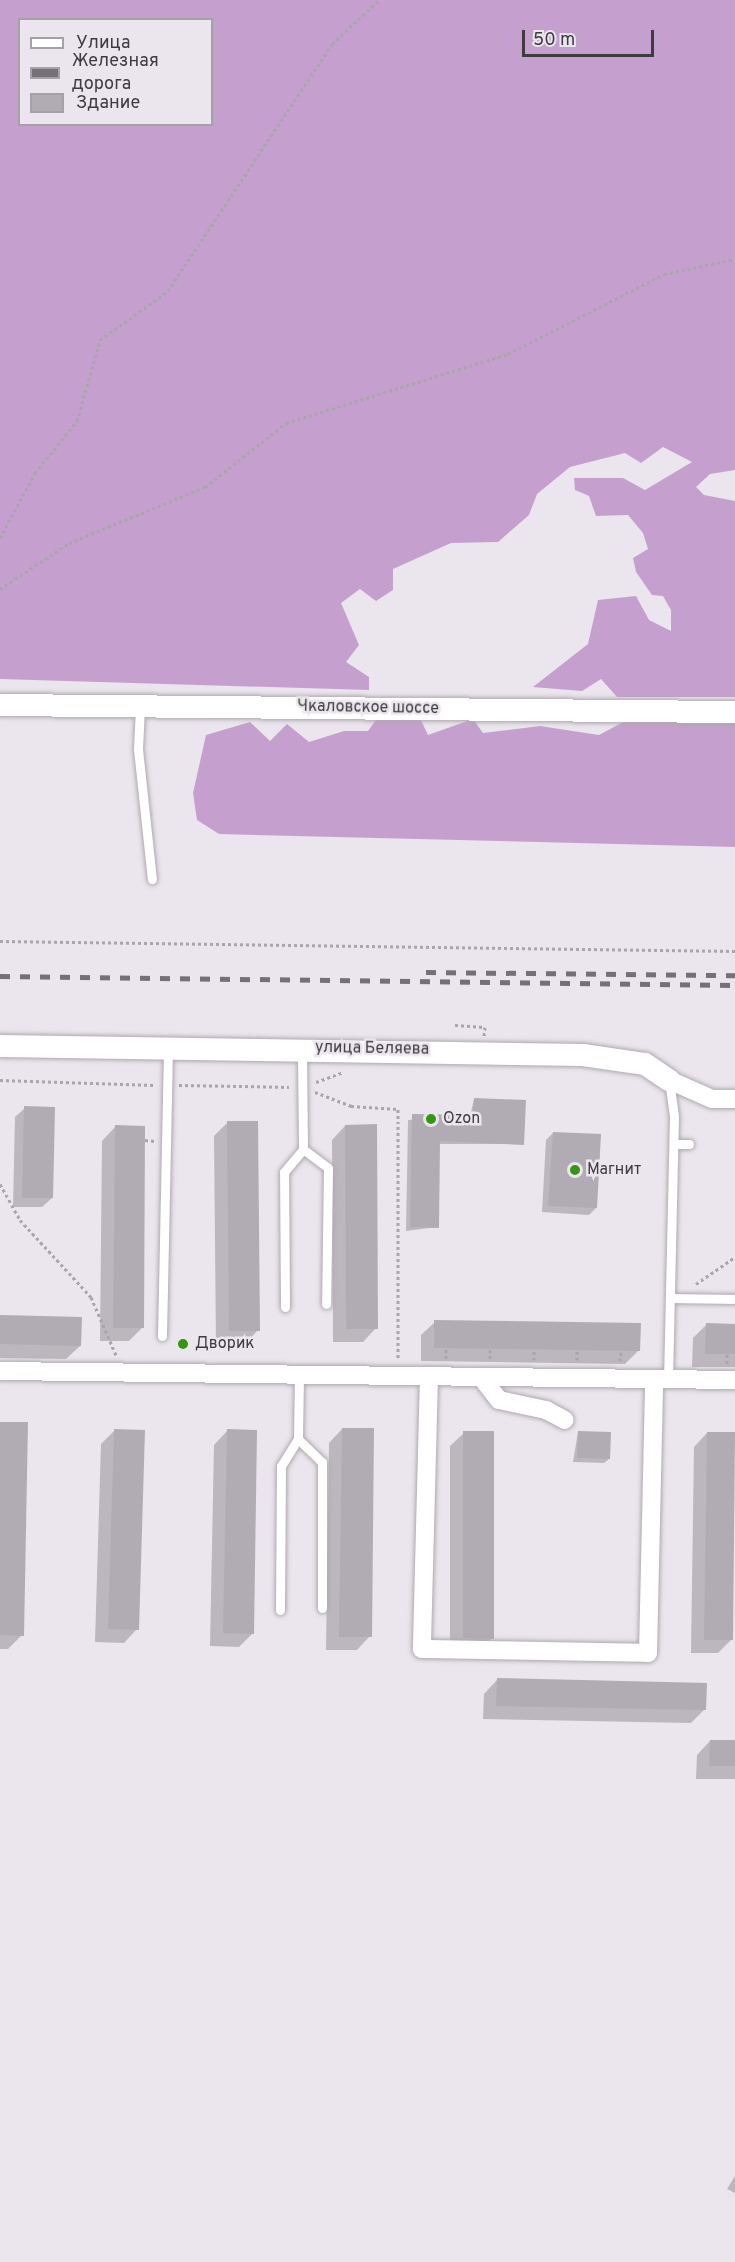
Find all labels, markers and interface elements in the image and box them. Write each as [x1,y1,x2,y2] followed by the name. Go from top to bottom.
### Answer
[18,18,213,126] legend
[525,18,657,56] scale bar
[533,29,575,52] text: 50 m
[76,32,130,55] text: Улица
[72,50,159,96] text: Железная дорога
[76,92,140,115] text: Здание
[297,697,439,719] street label: Чкаловское шоссе
[315,1038,429,1060] street label: улица Беляева
[443,1109,480,1129] place label: Ozon
[424,1112,438,1126] marker: Ozon
[587,1160,641,1180] place label: Магнит
[568,1163,582,1177] marker: Магнит
[195,1334,254,1354] place label: Дворик
[176,1337,190,1351] marker: Дворик

